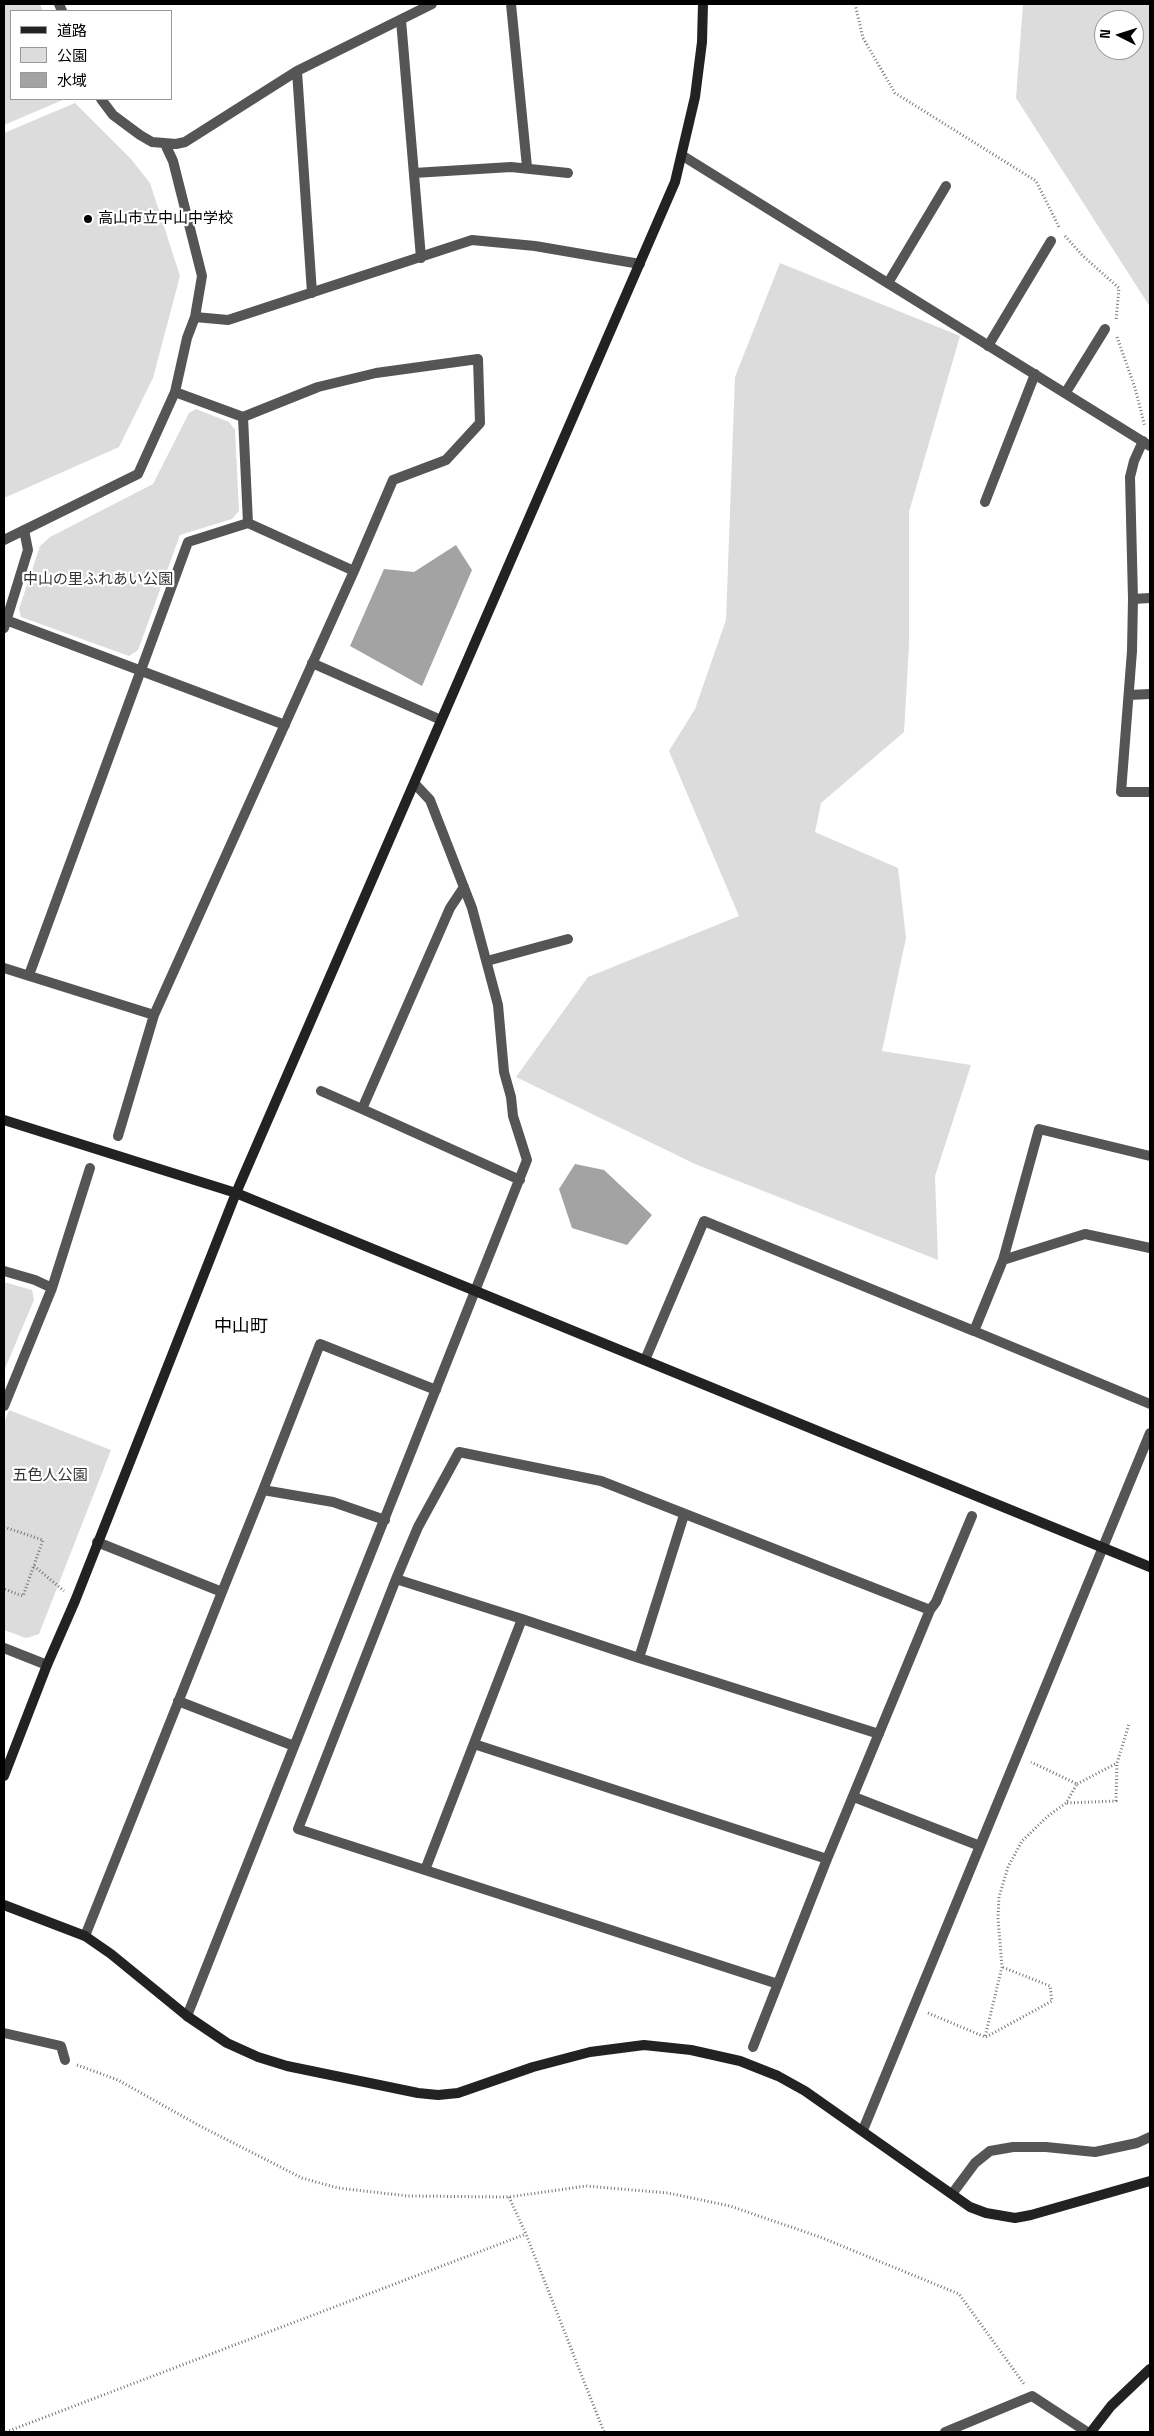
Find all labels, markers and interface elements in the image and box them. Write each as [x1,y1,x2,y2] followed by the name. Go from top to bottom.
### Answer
[10,10,172,100] legend
[1094,10,1144,60] north arrow
[57,21,87,40] text: 道路
[1096,28,1114,39] text: N
[57,46,87,65] text: 公園
[57,71,87,90] text: 水域
[98,210,233,228] place label: 高山市立中山中学校
[82,213,94,225] marker: 高山市立中山中学校
[23,571,173,589] park label: 中山の里ふれあい公園
[214,1316,268,1338] district label: 中山町
[13,1467,87,1485] park label: 五色人公園

